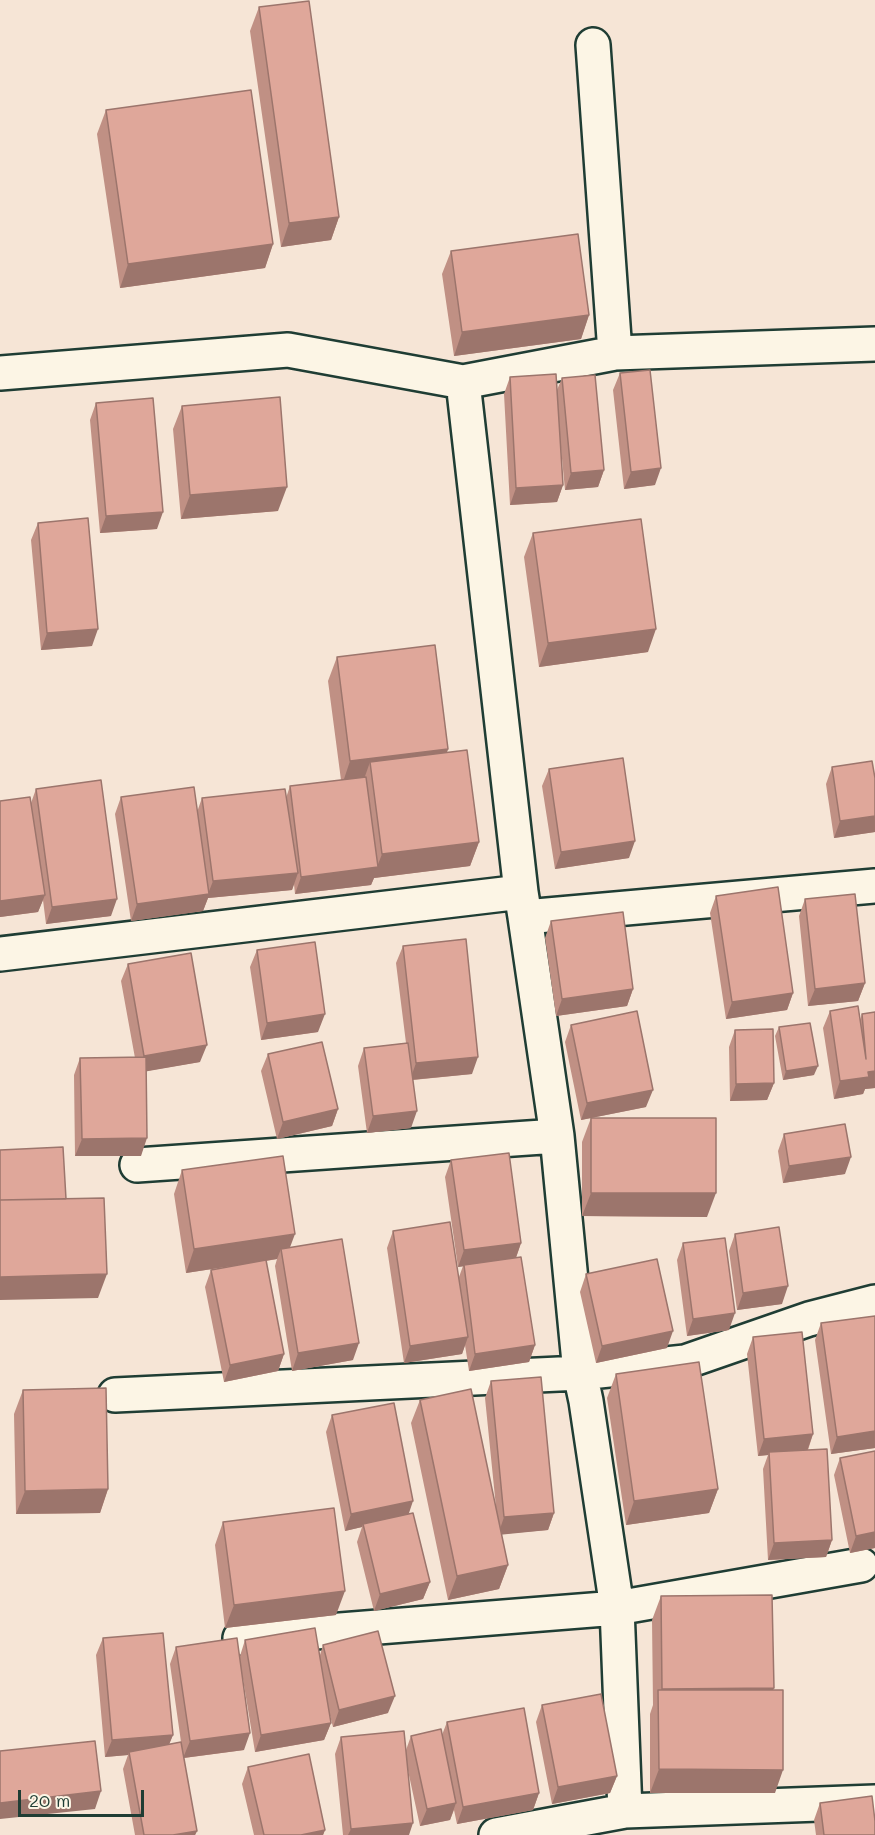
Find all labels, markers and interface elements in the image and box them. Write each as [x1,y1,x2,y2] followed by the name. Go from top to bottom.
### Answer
[21,1778,147,1816] scale bar
[29,1788,70,1812] text: 20 m

